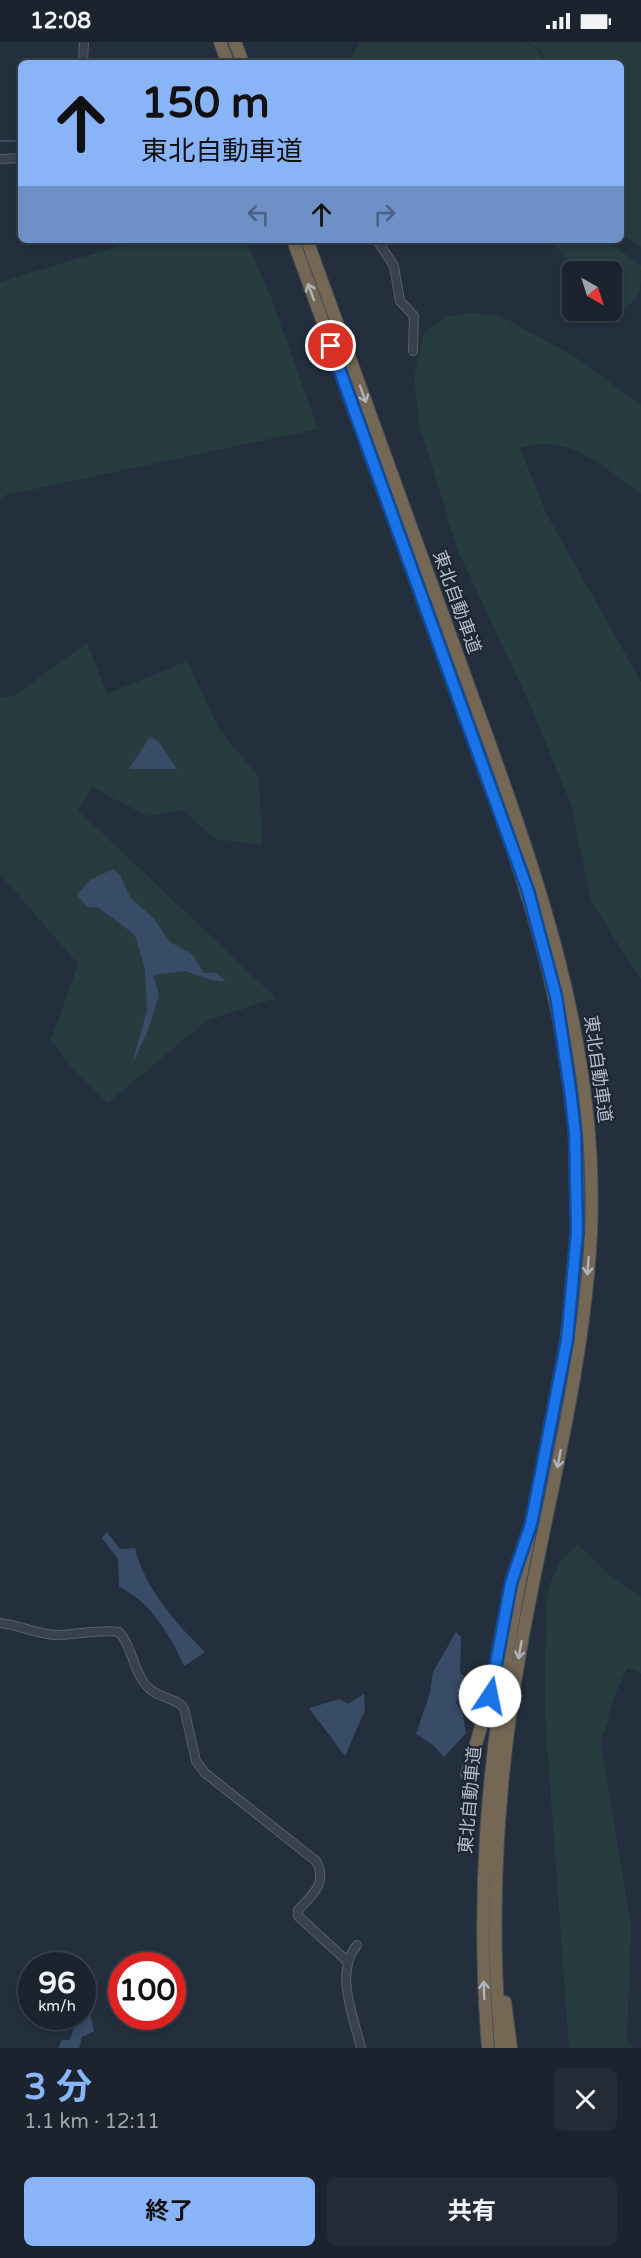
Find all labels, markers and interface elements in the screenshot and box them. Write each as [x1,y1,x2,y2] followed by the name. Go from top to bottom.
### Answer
[30,8,91,34] text: 12:08
[141,78,270,129] text: 150 m
[42,84,120,162] icon: ahead
[141,135,303,168] text: 東北自動車道
[242,198,275,231] icon: left
[305,198,338,231] icon: ahead
[368,198,401,231] icon: right
[562,261,622,321] north arrow
[562,261,622,321] map controls
[305,283,316,302] one-way arrow
[305,320,356,371] pin
[314,329,347,362] icon: arrive
[358,384,369,403] one-way arrow
[428,547,486,657] street label: 東北自動車道
[580,1014,616,1124] street label: 東北自動車道
[583,1256,594,1276] one-way arrow
[553,1449,564,1468] one-way arrow
[515,1640,526,1659] one-way arrow
[458,1664,522,1728] position arrow
[454,1745,486,1855] street label: 東北自動車道
[108,1952,186,2030] speed limit sign: 100
[38,1965,76,2002] text: 96
[479,1980,490,2000] one-way arrow
[38,1997,76,2015] text: km/h
[24,2066,92,2109] text: 3 分
[554,2068,617,2131] button: close
[24,2110,160,2134] text: 1.1 km · 12:11
[24,2177,315,2246] button: 終了
[327,2177,617,2246] button: 共有

